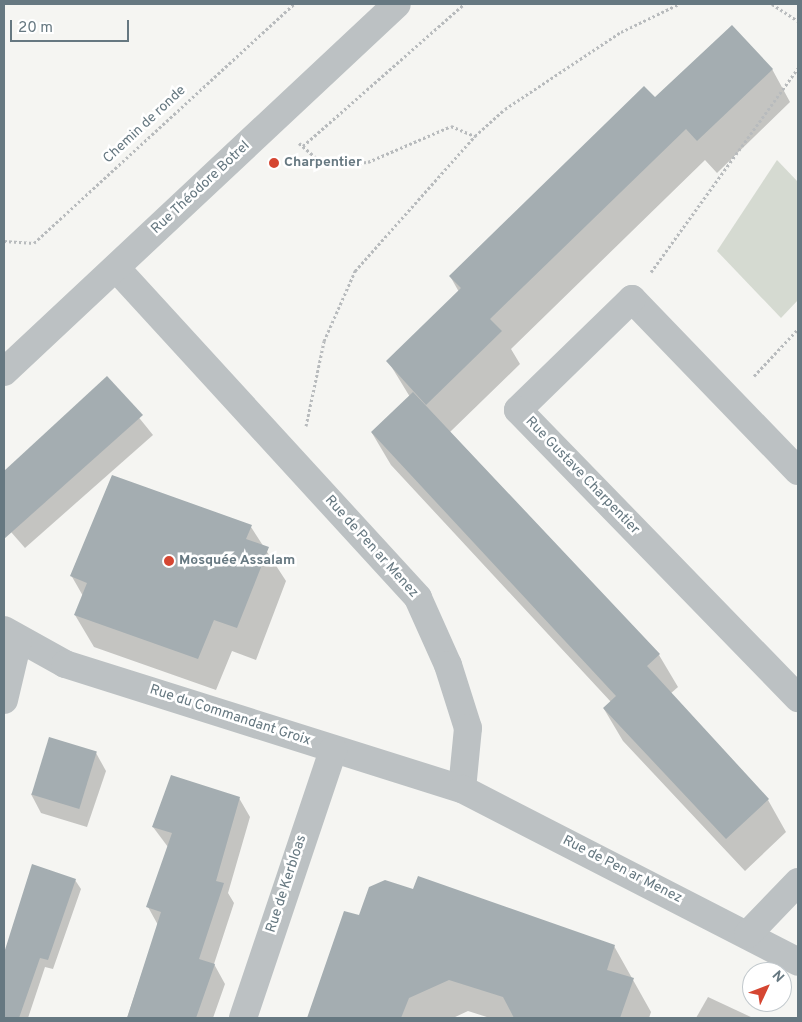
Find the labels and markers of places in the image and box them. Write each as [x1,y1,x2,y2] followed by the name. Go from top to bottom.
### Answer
[284,155,362,171] place label: Charpentier
[268,157,280,169] marker: Charpentier
[179,553,296,569] place label: Mosquée Assalam
[163,555,175,567] marker: Mosquée Assalam

